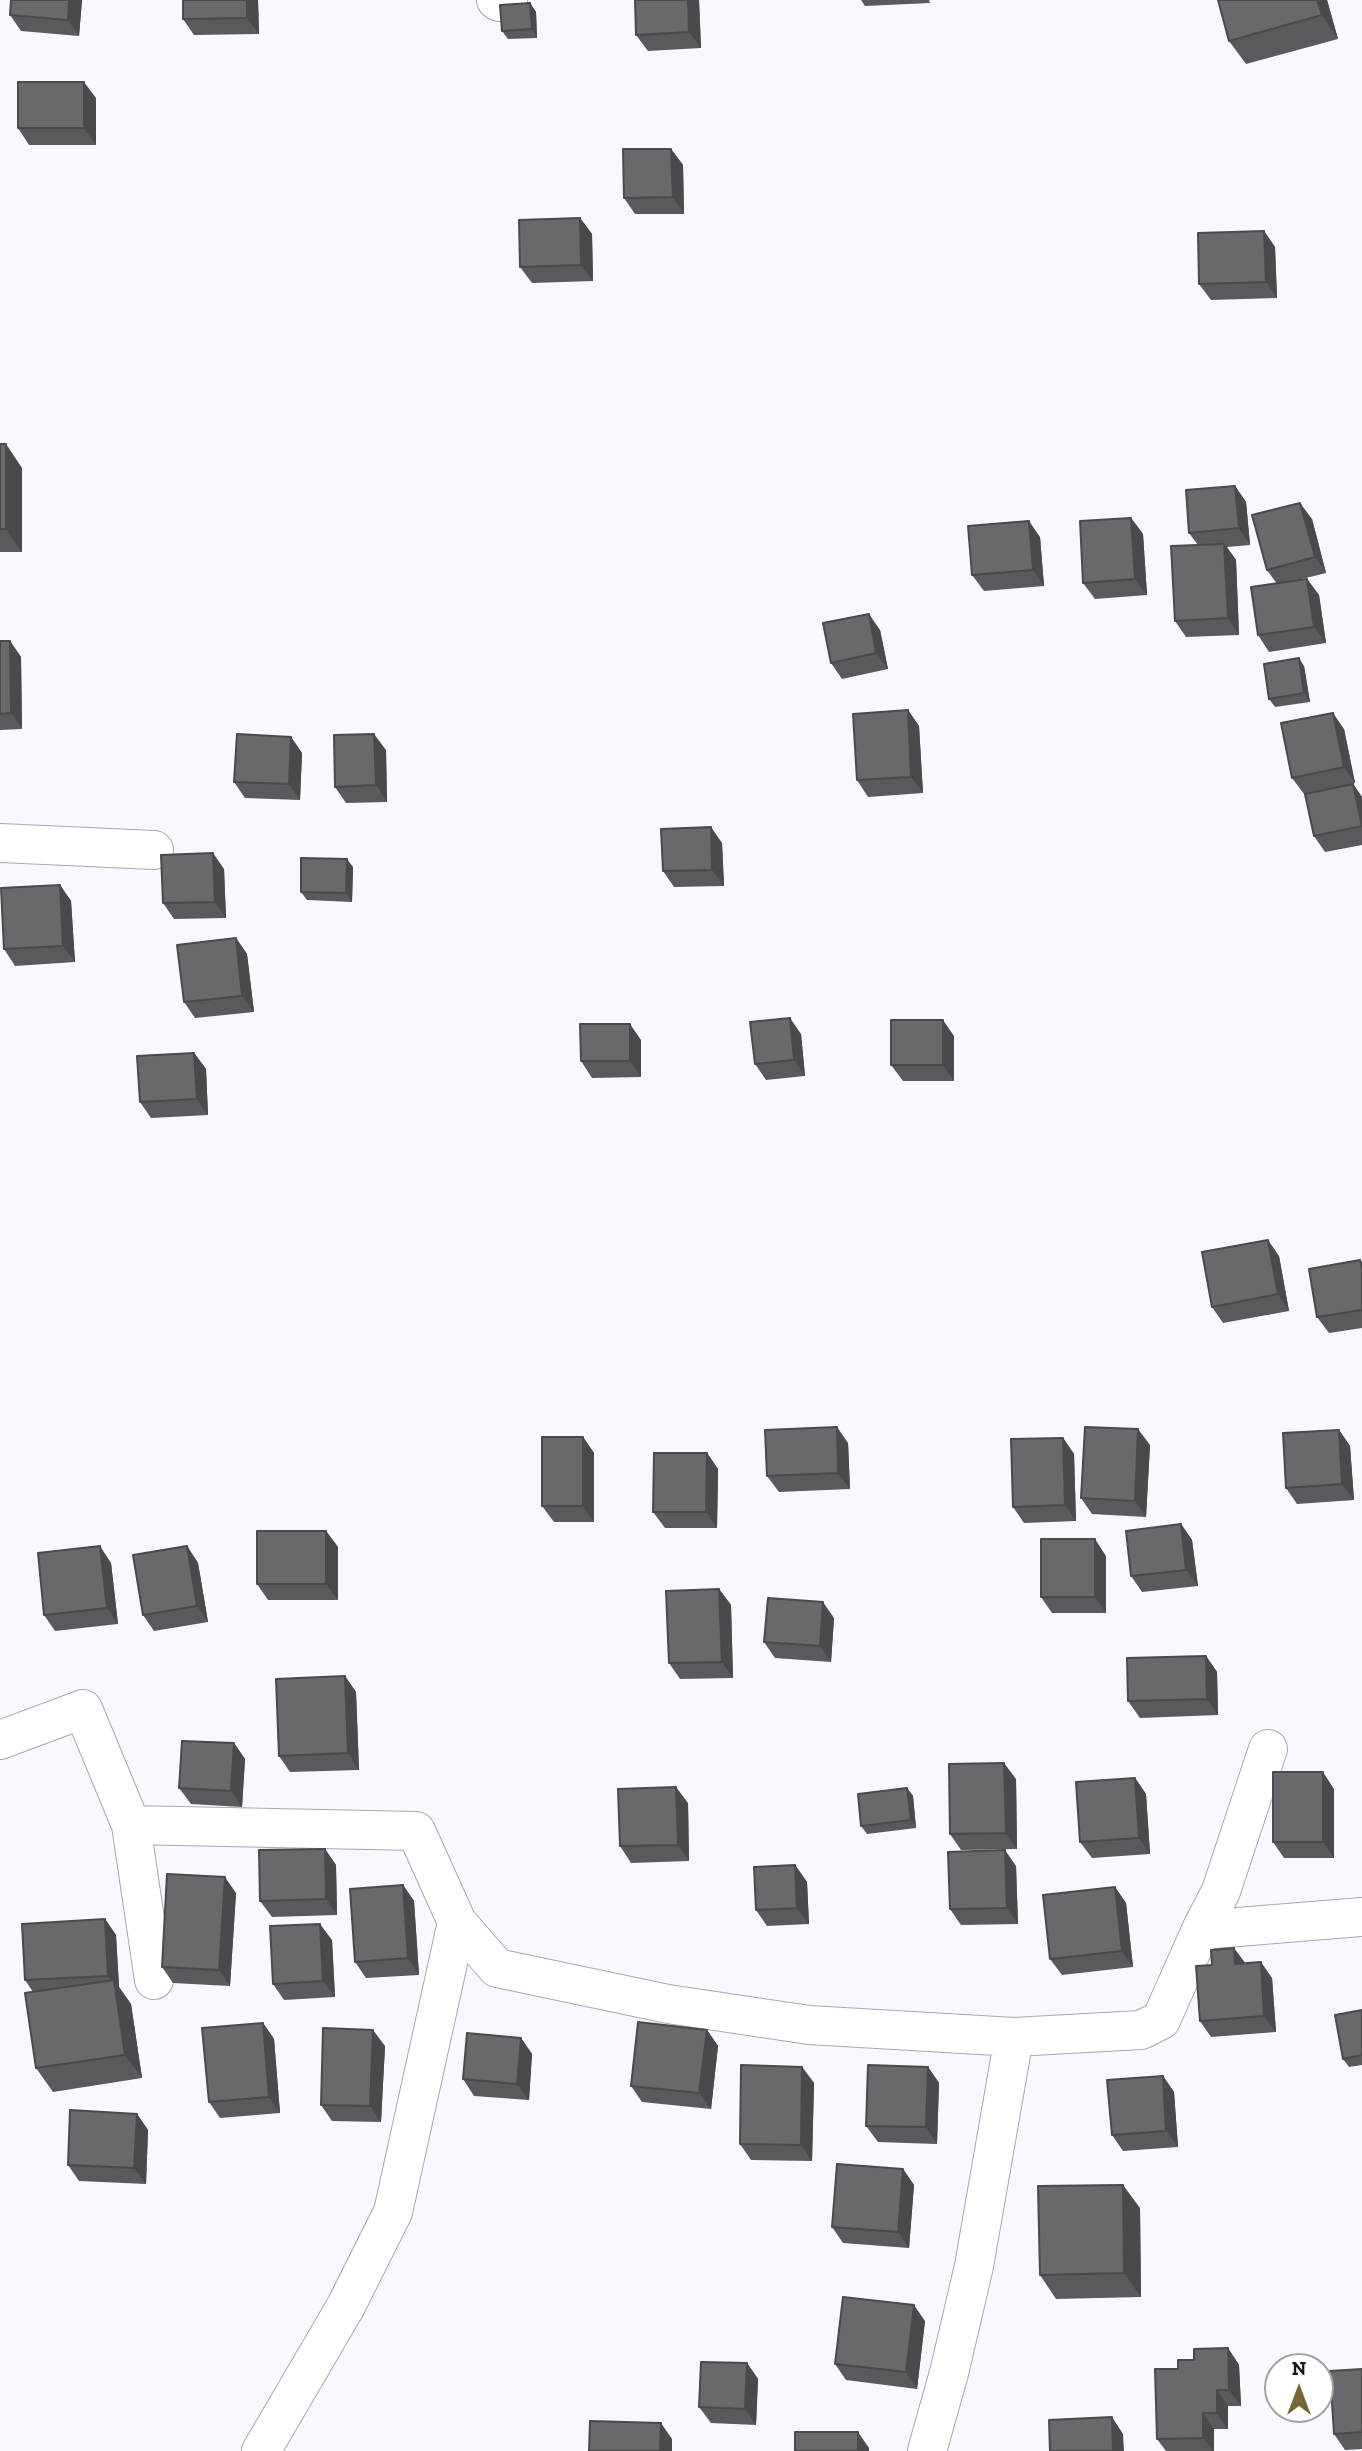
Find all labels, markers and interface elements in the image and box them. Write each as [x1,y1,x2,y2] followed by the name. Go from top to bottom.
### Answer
[1264,2353,1334,2423] north arrow
[1292,2357,1306,2380] text: N

